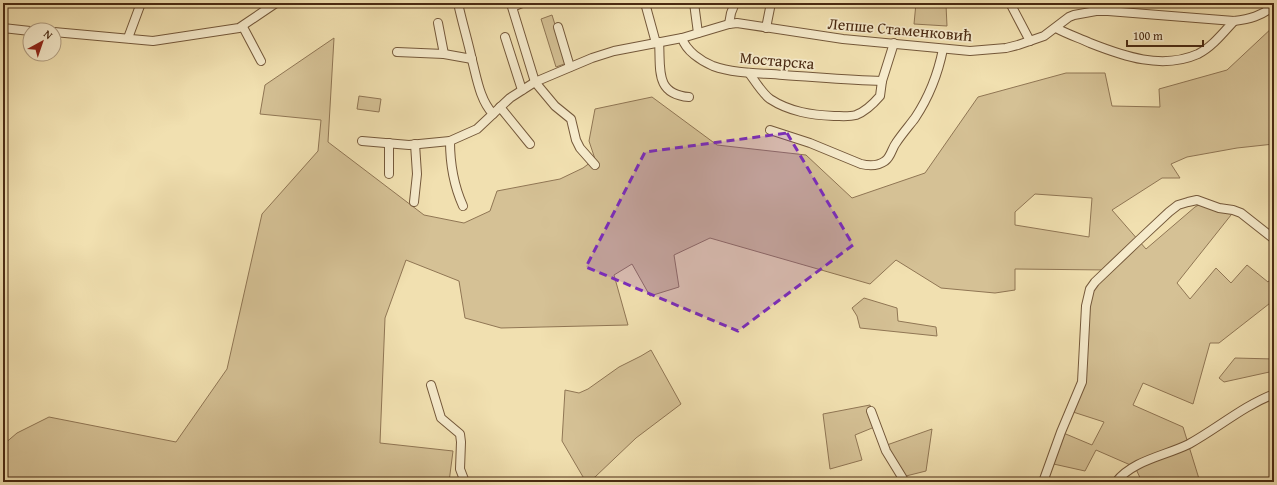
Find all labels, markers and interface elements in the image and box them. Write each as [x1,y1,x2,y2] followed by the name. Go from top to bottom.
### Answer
[827,11,973,47] street label: Лепше Стаменковић
[22,22,62,62] north arrow
[1127,22,1203,48] scale bar
[40,26,57,43] text: N
[1133,27,1163,44] text: 100 m
[739,45,816,75] street label: Мостарска

